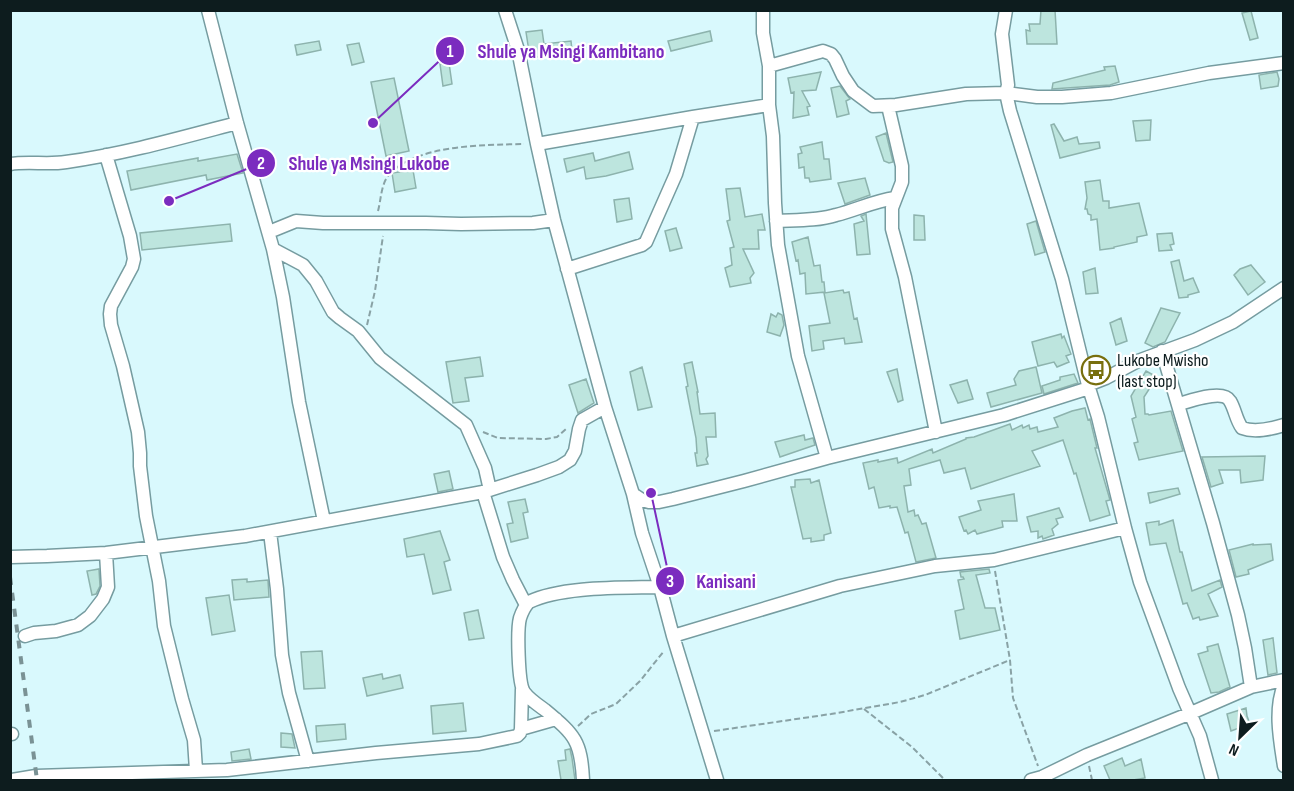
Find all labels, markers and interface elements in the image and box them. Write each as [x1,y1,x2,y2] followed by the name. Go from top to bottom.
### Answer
[435,32,676,70] callout: Shule ya Msingi Kambitano
[478,40,664,64] text: Shule ya Msingi Kambitano
[446,41,454,62] text: 1
[246,144,462,182] callout: Shule ya Msingi Lukobe
[288,152,450,176] text: Shule ya Msingi Lukobe
[257,153,265,174] text: 2
[1117,350,1209,392] place label: Lukobe Mwisho (last stop)
[1080,354,1112,386] bus stop icon: Lukobe Mwisho (last stop)
[655,562,768,600] callout: Kanisani
[696,570,756,594] text: Kanisani
[666,571,674,592] text: 3
[1210,707,1270,767] north arrow
[1226,739,1242,760] text: N

